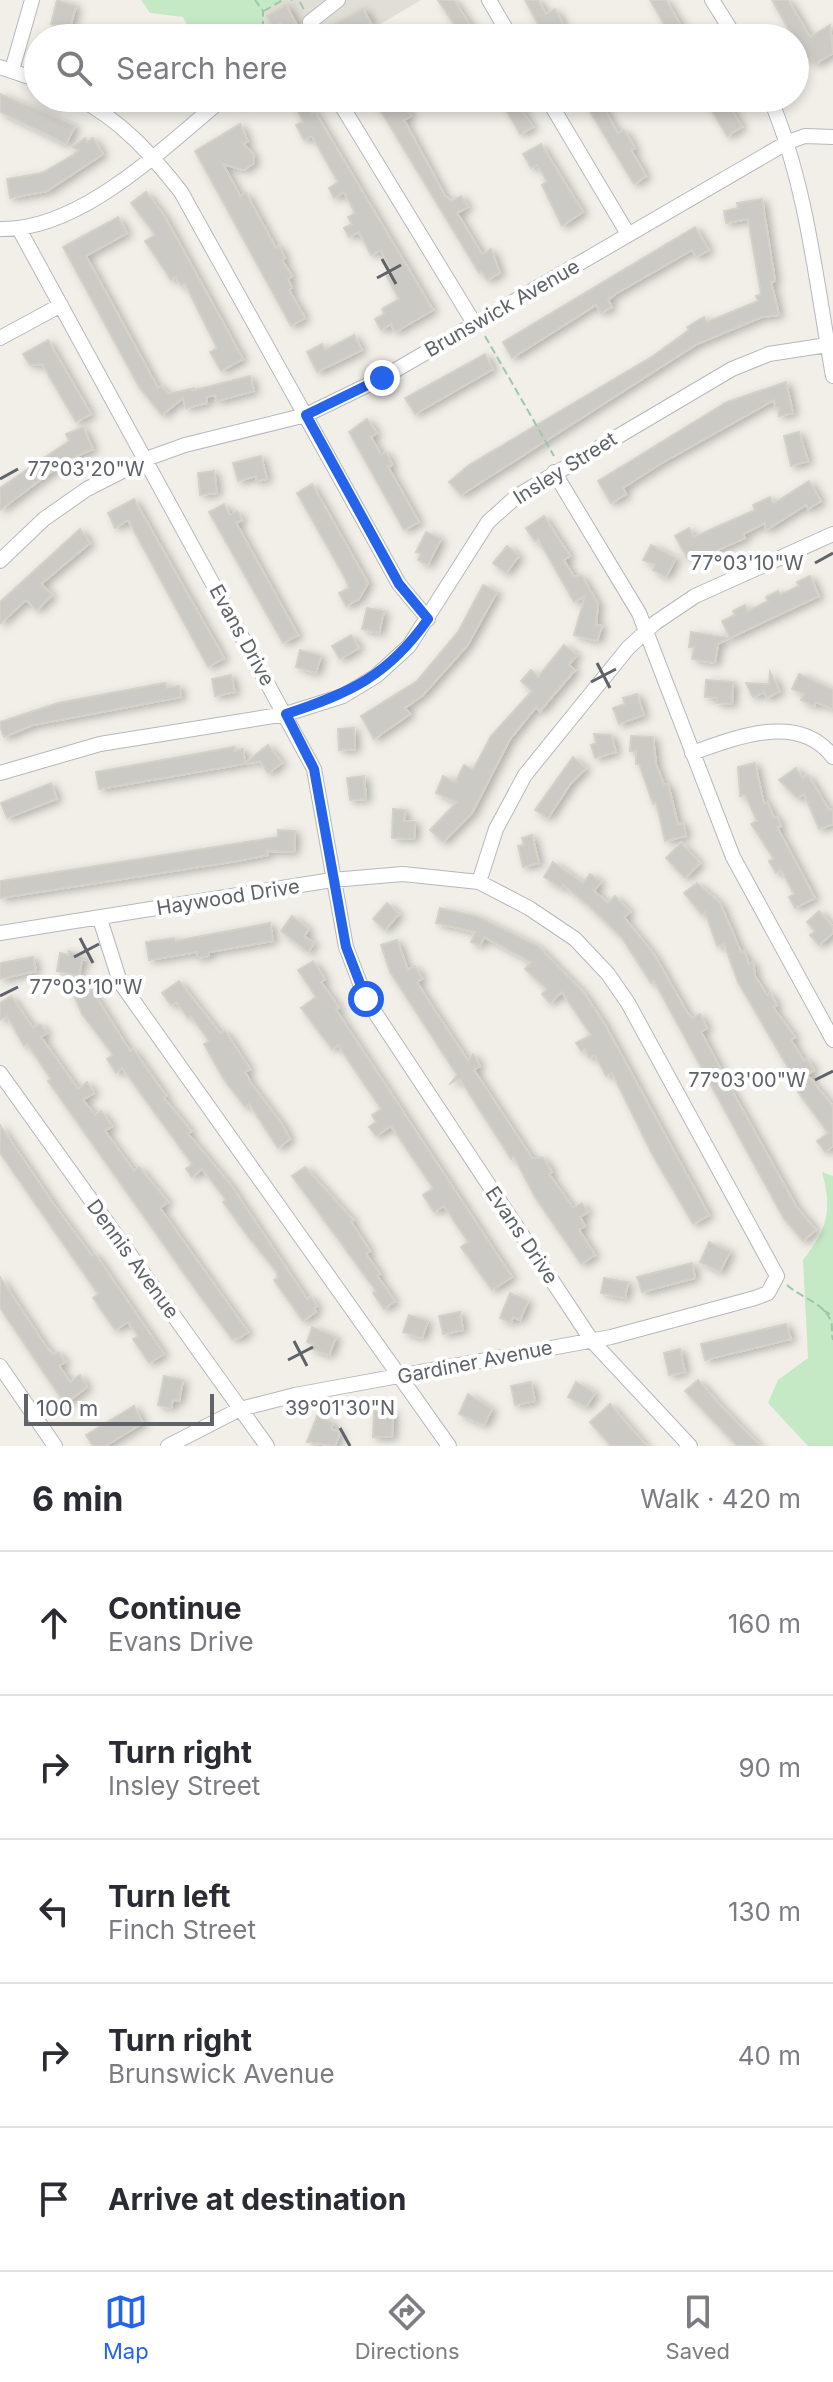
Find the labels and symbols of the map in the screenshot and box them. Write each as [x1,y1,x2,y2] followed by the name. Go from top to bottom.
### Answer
[421,254,583,362] street label: Brunswick Avenue
[364,360,400,396] route end
[509,427,621,509] street label: Insley Street
[28,457,145,481] text: 77°03'20"W
[691,551,804,575] text: 77°03'10"W
[204,580,280,690] street label: Evans Drive
[155,874,301,920] street label: Haywood Drive
[30,975,143,999] text: 77°03'10"W
[348,981,384,1017] route start
[688,1068,806,1092] text: 77°03'00"W
[481,1182,563,1288] street label: Evans Drive
[82,1195,184,1323] street label: Dennis Avenue
[395,1335,555,1389] street label: Gardiner Avenue
[24,1390,214,1426] scale bar
[285,1396,395,1420] text: 39°01'30"N

